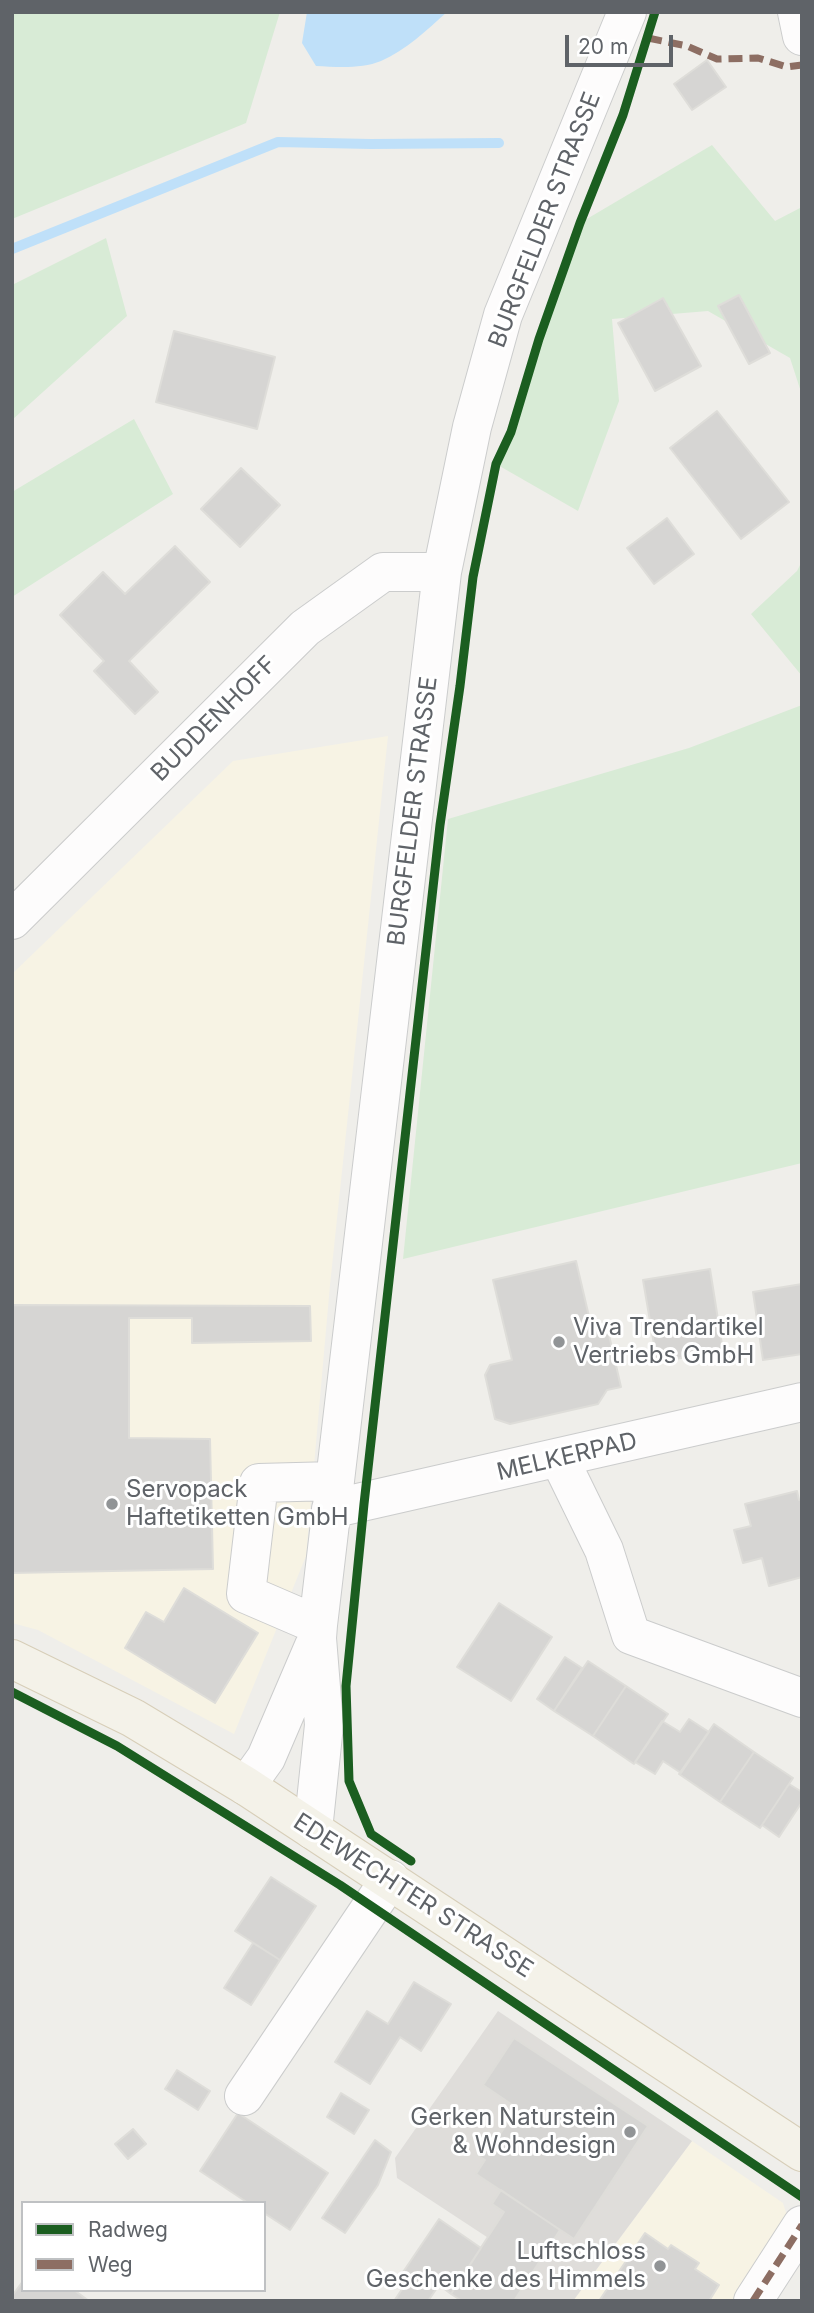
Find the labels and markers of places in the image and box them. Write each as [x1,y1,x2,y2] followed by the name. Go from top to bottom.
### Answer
[573,1314,764,1370] place label: Viva Trendartikel Vertriebs GmbH
[551,1334,567,1350] marker: Viva Trendartikel Vertriebs GmbH
[126,1476,349,1532] place label: Servopack Haftetiketten GmbH
[104,1496,120,1512] marker: Servopack Haftetiketten GmbH
[410,2104,616,2160] place label: Gerken Naturstein & Wohndesign
[622,2124,638,2140] marker: Gerken Naturstein & Wohndesign
[366,2238,646,2294] place label: Luftschloss Geschenke des Himmels
[652,2258,668,2274] marker: Luftschloss Geschenke des Himmels

